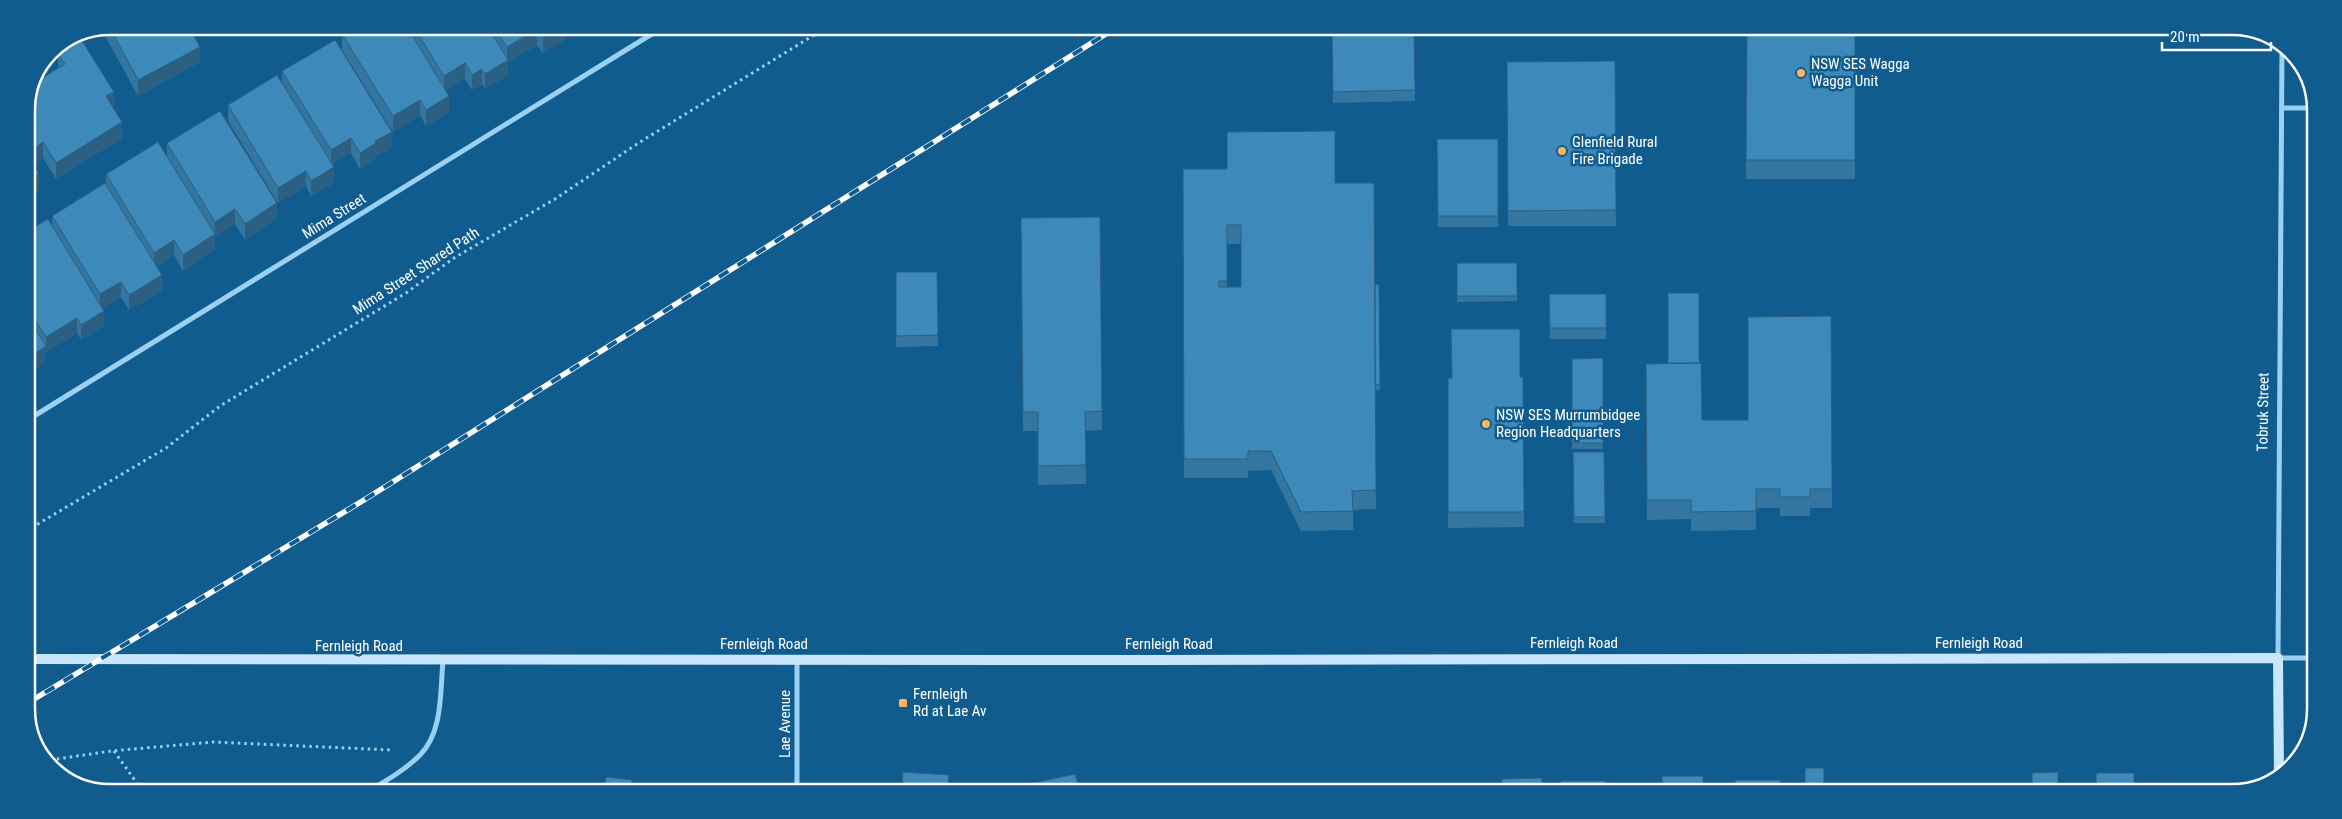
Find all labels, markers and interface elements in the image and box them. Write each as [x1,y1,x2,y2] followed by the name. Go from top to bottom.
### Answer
[2162,20,2271,52] scale bar
[2170,28,2200,46] text: 20 m
[1811,55,1910,90] place label: NSW SES Wagga Wagga Unit
[1795,67,1807,79] marker: NSW SES Wagga Wagga Unit
[1572,133,1657,168] place label: Glenfield Rural Fire Brigade
[1556,145,1568,157] marker: Glenfield Rural Fire Brigade
[299,189,369,243] street label: Mima Street
[349,223,483,319] street label: Mima Street Shared Path
[2253,372,2273,452] street label: Tobruk Street
[1496,406,1640,441] place label: NSW SES Murrumbidgee Region Headquarters
[1480,418,1492,430] marker: NSW SES Murrumbidgee Region Headquarters
[1530,634,1618,652] street label: Fernleigh Road
[1935,634,2023,652] street label: Fernleigh Road
[720,635,808,653] street label: Fernleigh Road
[1125,635,1213,653] street label: Fernleigh Road
[315,637,403,655] street label: Fernleigh Road
[913,685,987,720] place label: Fernleigh Rd at Lae Av
[776,690,794,758] street label: Lae Avenue
[897,697,909,709] marker: Fernleigh Rd at Lae Av

